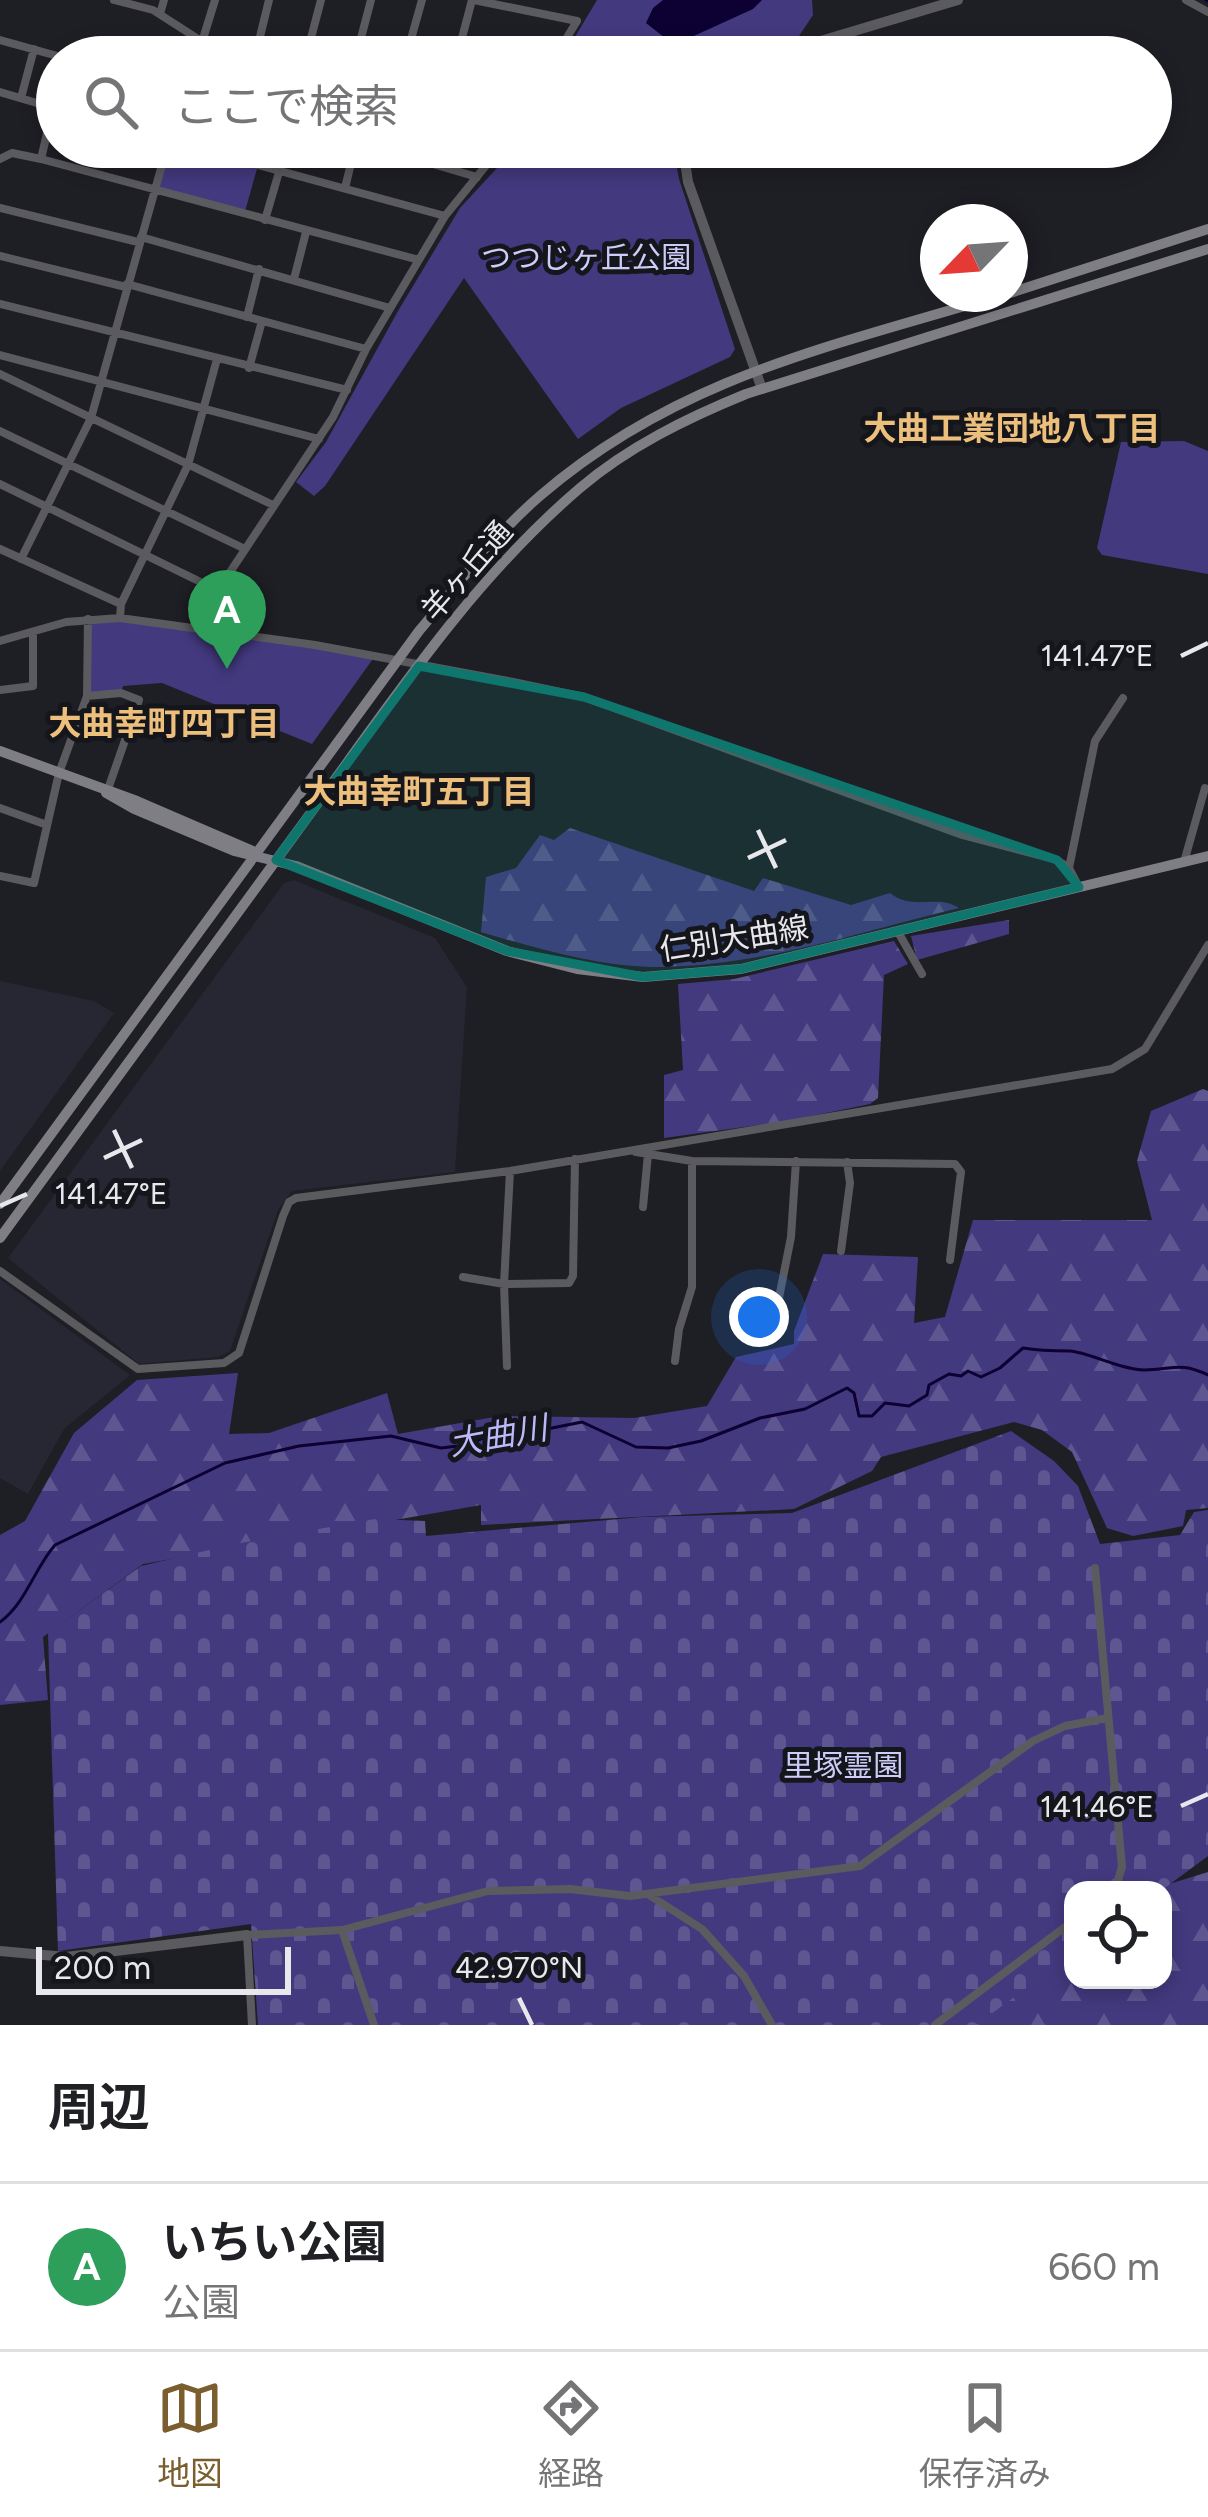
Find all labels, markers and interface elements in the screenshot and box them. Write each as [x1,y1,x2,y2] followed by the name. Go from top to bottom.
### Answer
[36,36,1172,168] search box
[78,69,144,135] icon: search
[174,79,399,133] text: ここで検索
[920,204,1028,312] north arrow
[481,239,691,276] park label: つつじヶ丘公園
[864,409,1161,448] district label: 大曲工業団地八丁目
[413,513,520,628] street label: 羊ヶ丘通
[188,570,266,669] pin: A
[1040,637,1154,674] text: 141.47°E
[49,704,280,743] district label: 大曲幸町四丁目
[304,772,535,811] district label: 大曲幸町五丁目
[657,909,811,969] street label: 仁別大曲線
[54,1175,168,1212] text: 141.47°E
[729,1287,789,1347] your location
[446,1407,553,1463] water label: 大曲川
[783,1747,903,1784] park label: 里塚霊園
[1040,1788,1154,1825] text: 141.46°E
[1064,1881,1172,1989] map controls
[1064,1881,1172,1989] button: locate
[36,1941,291,1994] scale bar
[54,1948,151,1987] text: 200 m
[455,1949,583,1986] text: 42.970°N
[48,2077,150,2138] text: 周辺
[162,2215,387,2269] text: いちい公園
[73,2243,101,2290] text: A
[1048,2243,1160,2290] text: 660 m
[162,2279,240,2326] text: 公園
[157,2375,223,2495] tab: 地図
[538,2375,604,2495] tab: 経路
[919,2375,1051,2495] tab: 保存済み

